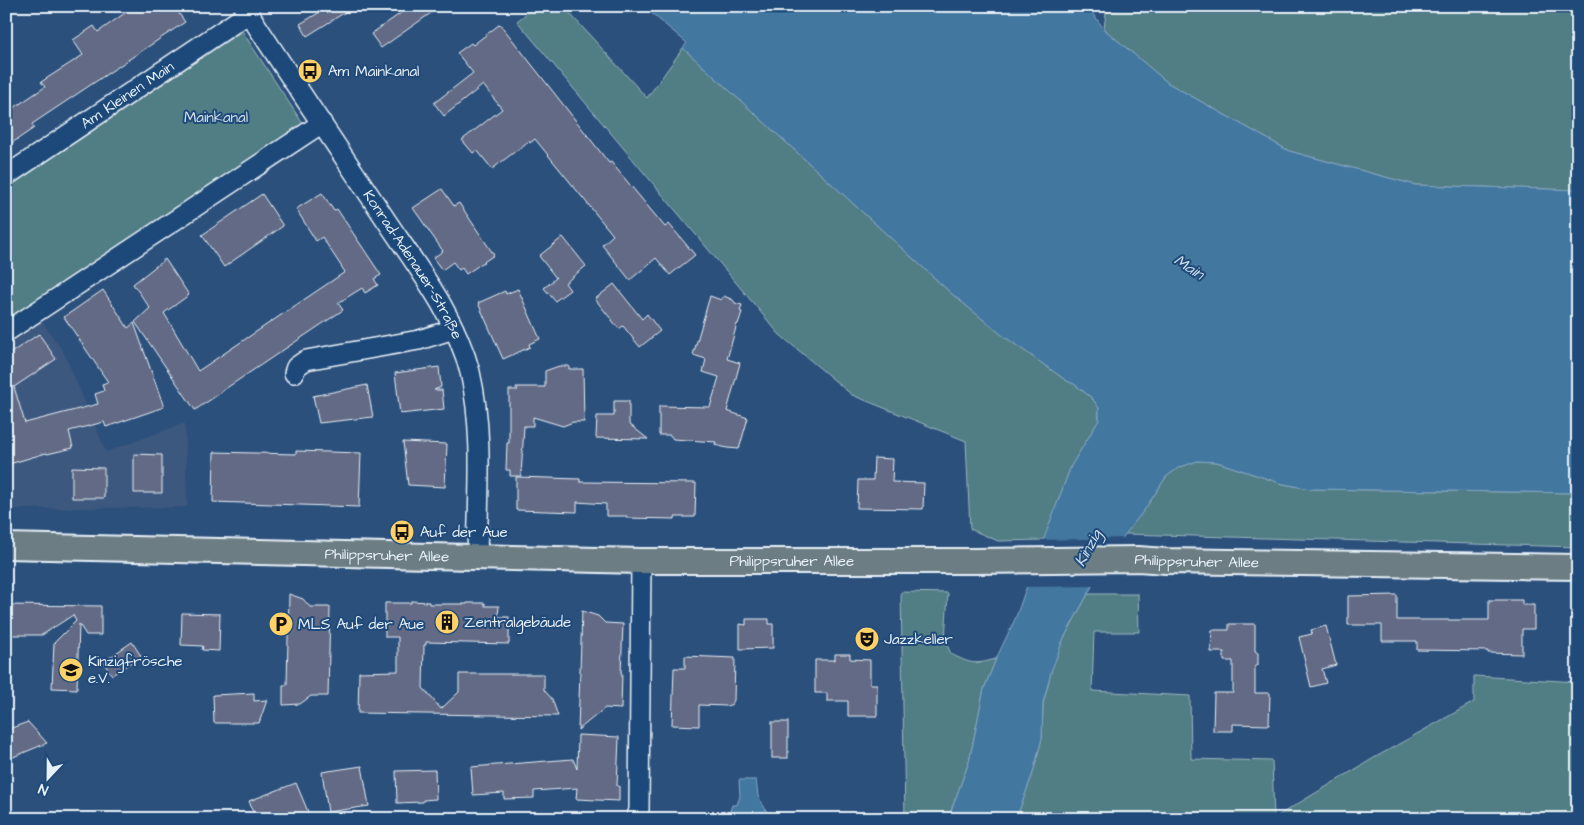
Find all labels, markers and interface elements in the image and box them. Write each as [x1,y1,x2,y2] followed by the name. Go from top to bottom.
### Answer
[76,56,178,134] street label: Am Kleinen Main
[297,58,323,84] bus stop icon: Am Mainkanal
[328,61,419,82] place label: Am Mainkanal
[184,107,248,128] park label: Mainkanal
[358,186,468,342] street label: Konrad-Adenauer-Straße
[1170,249,1210,286] water label: Main
[389,519,415,545] bus stop icon: Auf der Aue
[420,522,508,543] place label: Auf der Aue
[1069,524,1109,571] water label: Kinzig
[324,543,449,567] street label: Philippsruher Allee
[1134,548,1259,573] street label: Philippsruher Allee
[730,551,854,572] street label: Philippsruher Allee
[434,609,460,635] building icon: Zentralgebäude
[268,611,294,637] parking icon: MLS Auf der Aue
[464,612,571,634] place label: Zentralgebäude
[298,614,424,635] place label: MLS Auf der Aue
[854,626,880,652] theatre icon: Jazzkeller
[884,629,953,650] place label: Jazzkeller
[88,651,182,689] place label: Kinzigfrösche e.V.
[58,657,84,683] school or university icon: Kinzigfrösche e.V.
[22,752,72,802] north arrow
[35,778,51,800] text: N

